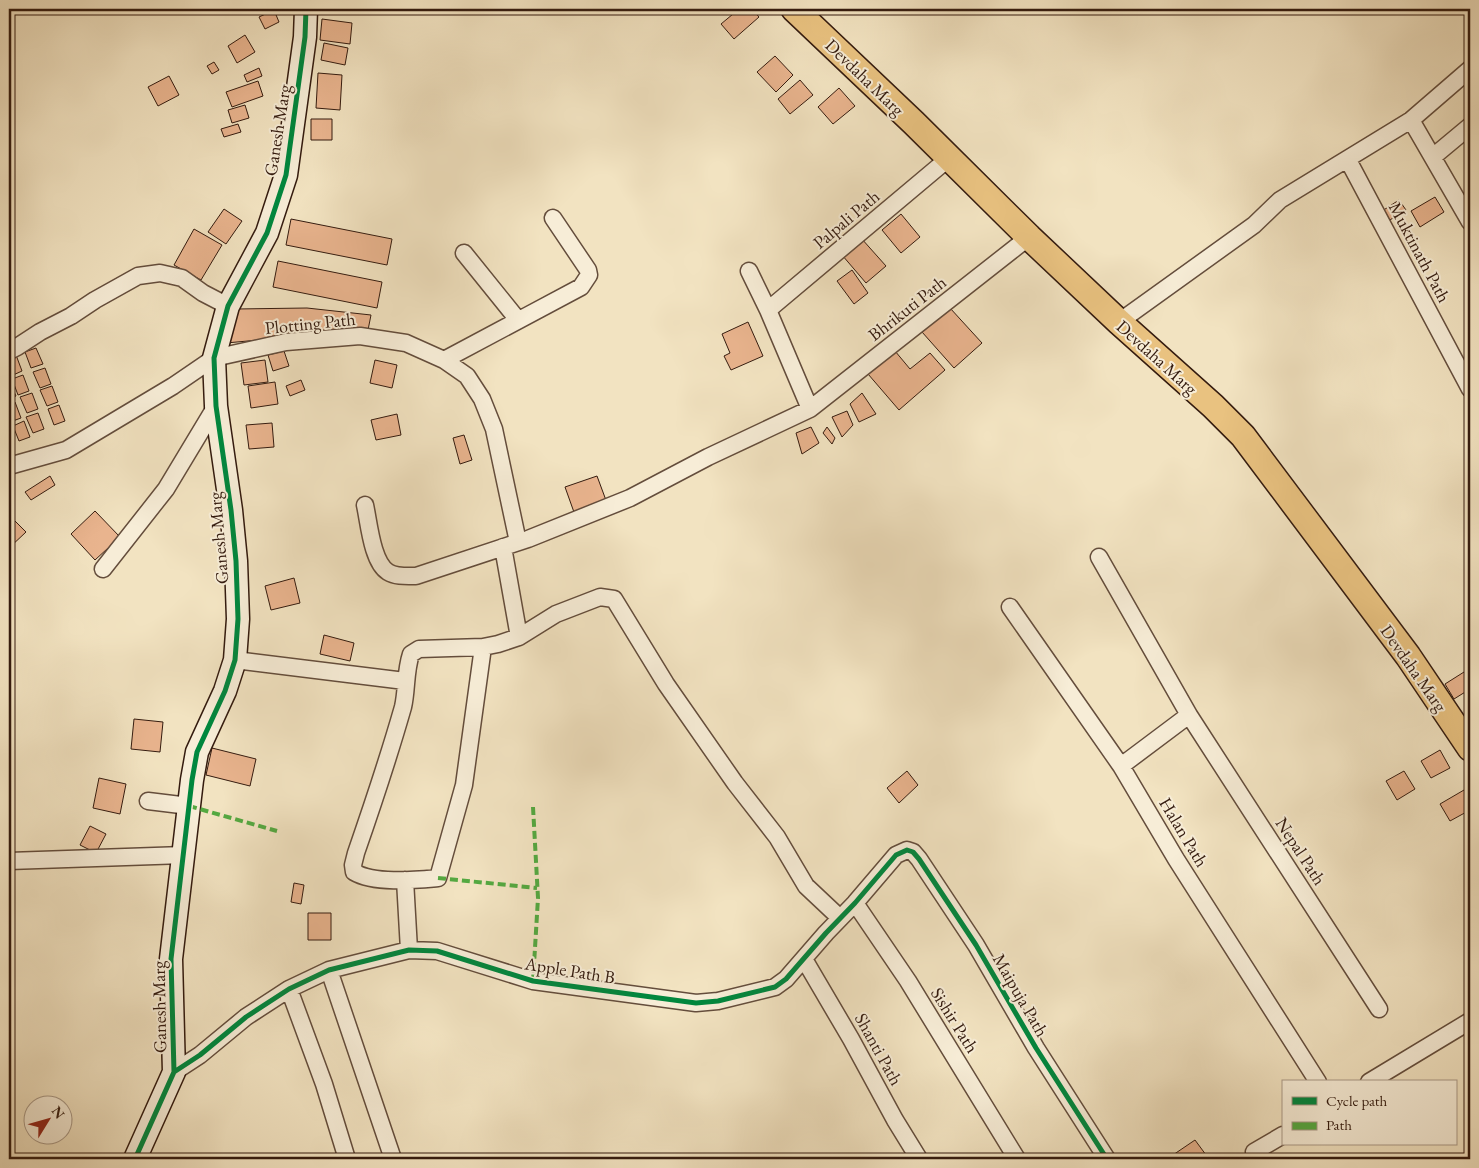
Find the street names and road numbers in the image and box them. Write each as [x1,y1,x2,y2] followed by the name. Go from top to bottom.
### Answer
[821,34,910,121] street label: Devdaha Marg
[258,82,296,177] street label: Ganesh Marg
[808,184,884,254] street label: Palpali Path
[1384,198,1456,306] street label: Muktinath Path
[863,270,951,346] street label: Bhrikuti Path
[264,307,356,339] street label: Plotting Path
[1112,315,1202,400] street label: Devdaha Marg
[203,491,233,585] street label: Ganesh Marg
[1376,620,1453,716] street label: Devdaha Marg
[1154,793,1214,871] street label: Halan Path
[1271,813,1331,889] street label: Nepal Path
[988,949,1054,1041] street label: Maipuja Path
[522,951,617,988] street label: Apple Path B
[147,960,171,1053] street label: Ganesh Marg
[926,983,984,1057] street label: Sishir Path
[850,1009,908,1089] street label: Shanti Path

